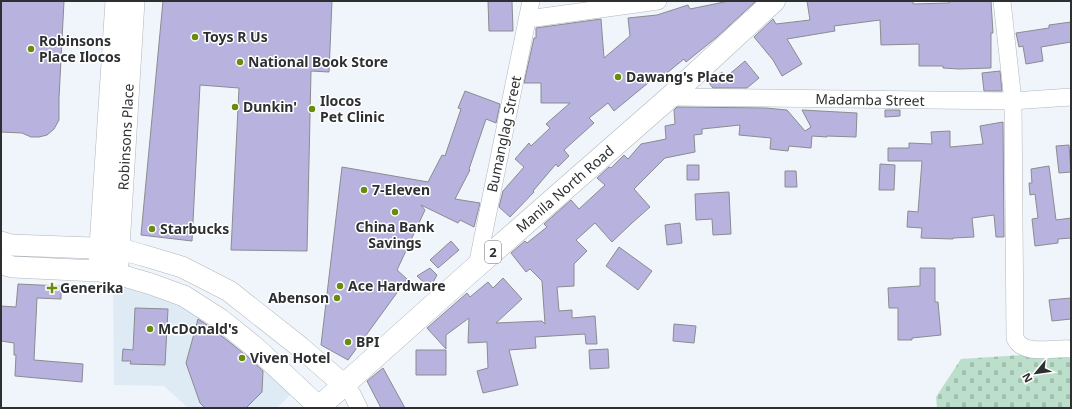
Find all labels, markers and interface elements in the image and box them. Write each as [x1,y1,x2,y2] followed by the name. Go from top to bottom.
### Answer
[203,27,268,46] place label: Toys R Us
[39,31,121,66] place label: Robinsons Place Ilocos
[190,32,200,42] marker: Toys R Us
[26,44,36,54] marker: Robinsons Place Ilocos
[248,52,388,71] place label: National Book Store
[235,57,245,67] marker: National Book Store
[626,67,734,86] place label: Dawang's Place
[613,72,623,82] marker: Dawang's Place
[482,74,525,194] street label: Bumanglag Street
[113,83,138,191] street label: Robinsons Place
[815,89,925,110] street label: Madamba Street
[320,91,385,126] place label: Ilocos Pet Clinic
[243,97,297,116] place label: Dunkin'
[230,102,240,112] marker: Dunkin'
[307,104,317,114] marker: Ilocos Pet Clinic
[512,141,618,236] street label: Manila North Road
[372,180,430,199] place label: 7-Eleven
[359,185,369,195] marker: 7-Eleven
[390,207,400,217] marker: China Bank Savings
[356,217,435,252] place label: China Bank Savings
[160,219,229,238] place label: Starbucks
[147,224,157,234] marker: Starbucks
[485,241,501,263] road number: 2
[348,276,446,295] place label: Ace Hardware
[60,278,123,297] place label: Generika
[335,281,345,291] marker: Ace Hardware
[47,283,57,293] marker: Generika
[268,288,329,307] place label: Abenson
[332,293,342,303] marker: Abenson
[158,319,238,338] place label: McDonald's
[145,324,155,334] marker: McDonald's
[356,332,379,351] place label: BPI
[343,337,353,347] marker: BPI
[250,348,330,367] place label: Viven Hotel
[237,353,247,363] marker: Viven Hotel
[1016,353,1056,393] north arrow
[1018,371,1036,386] text: N

